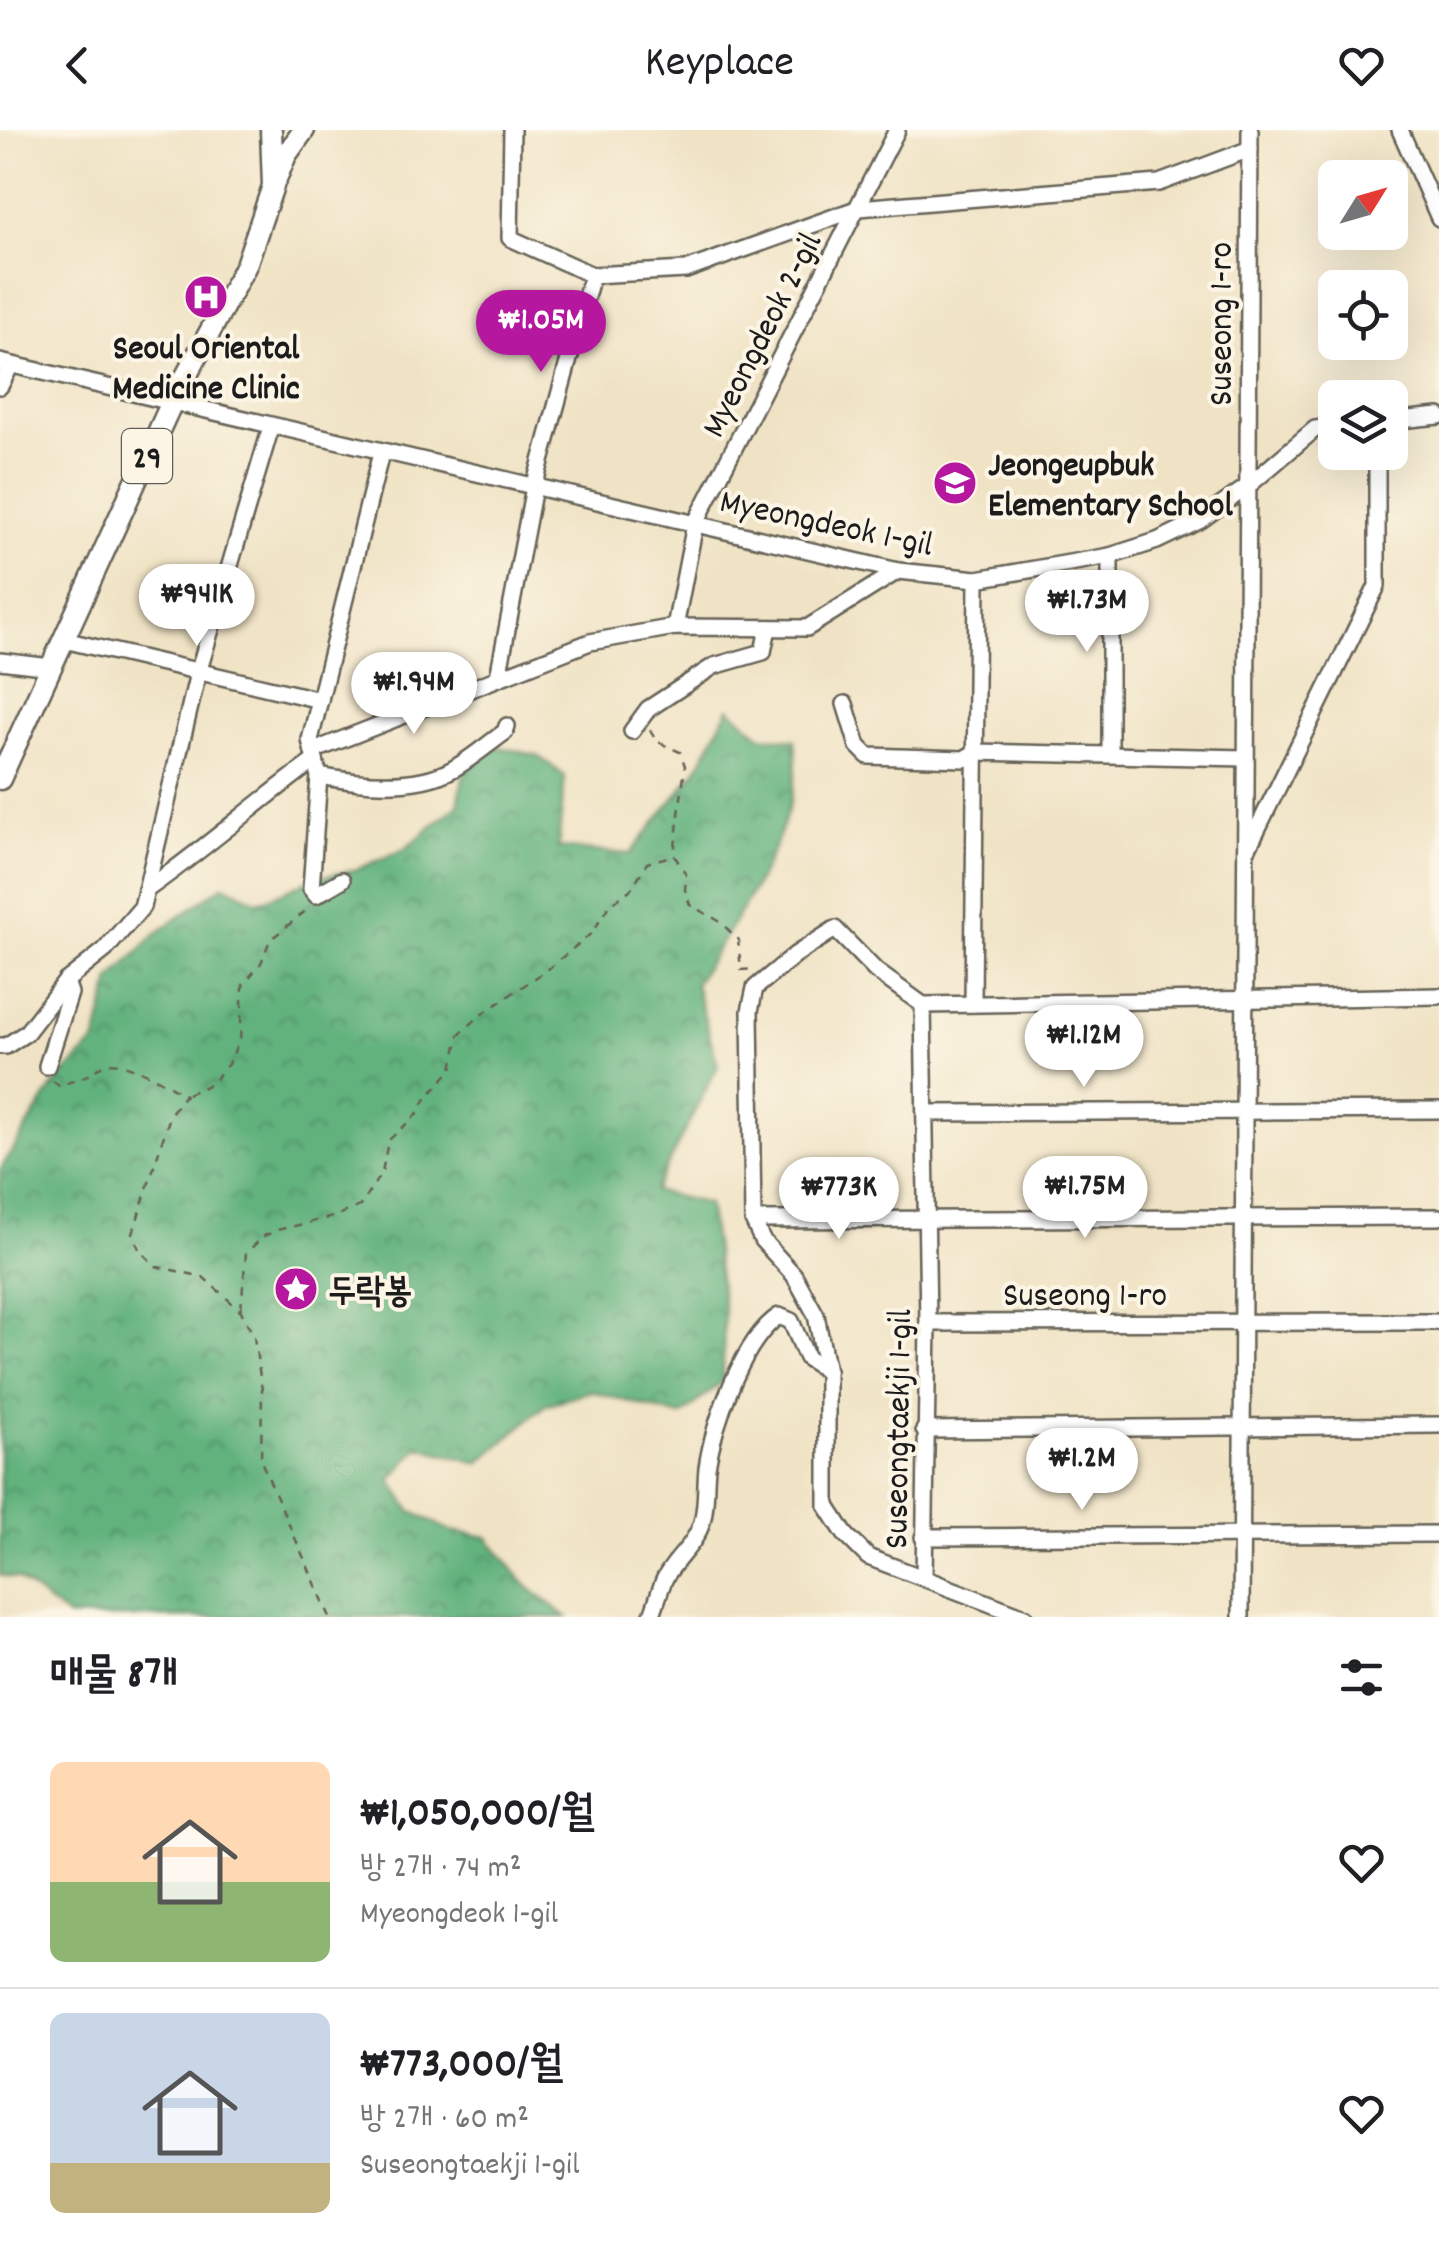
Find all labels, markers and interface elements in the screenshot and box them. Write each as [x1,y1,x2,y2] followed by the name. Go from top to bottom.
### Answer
[645,33,794,97] text: Keyplace
[50,38,105,93] icon: back
[1334,38,1389,93] icon: heart
[1318,160,1408,250] north arrow
[1318,160,1408,470] map controls
[691,225,838,448] street label: Myeongdeok 2-gil
[1199,242,1249,406] street label: Suseong 1-ro
[1318,270,1408,360] button: locate
[183,274,229,320] hospital icon: Seoul Oriental Medicine Clinic
[460,290,622,375] pin: ₩1.05M
[498,299,584,345] text: ₩1.05M
[112,326,300,416] place label: Seoul Oriental Medicine Clinic
[1318,380,1408,470] button: layers
[122,429,172,483] road number: 29
[988,443,1233,533] place label: Jeongeupbuk Elementary School
[932,460,978,506] school or university icon: Jeongeupbuk Elementary School
[715,479,937,573] street label: Myeongdeok 1-gil
[127,564,267,649] pin: ₩941K
[1006,570,1168,655] pin: ₩1.73M
[161,573,233,619] text: ₩941K
[1047,579,1127,625] text: ₩1.73M
[333,652,495,737] pin: ₩1.94M
[373,661,455,707] text: ₩1.94M
[1003,1005,1165,1090] pin: ₩1.12M
[1047,1014,1121,1060] text: ₩1.12M
[1004,1156,1166,1241] pin: ₩1.75M
[769,1157,909,1242] pin: ₩773K
[1045,1165,1125,1211] text: ₩1.75M
[801,1166,877,1212] text: ₩773K
[273,1266,319,1312] place icon: 두락봉
[328,1269,413,1319] place label: 두락봉
[1003,1273,1167,1323] street label: Suseong 1-ro
[874,1309,928,1550] street label: Suseongtaekji 1-gil
[1012,1428,1152,1513] pin: ₩1.2M
[1048,1437,1116,1483] text: ₩1.2M
[50,1648,178,1708] text: 매물 8개
[1334,1650,1389,1705] icon: filters
[360,1786,595,1846] text: ₩1,050,000/월
[130,1802,250,1922] icon: home
[1334,1835,1389,1890] icon: heart
[360,1847,521,1893] text: 방 2개 · 74 m²
[360,1893,558,1939] text: Myeongdeok 1-gil
[360,2037,563,2097] text: ₩773,000/월
[130,2053,250,2173] icon: home
[1334,2086,1389,2141] icon: heart
[360,2098,529,2144] text: 방 2개 · 60 m²
[360,2144,580,2190] text: Suseongtaekji 1-gil

